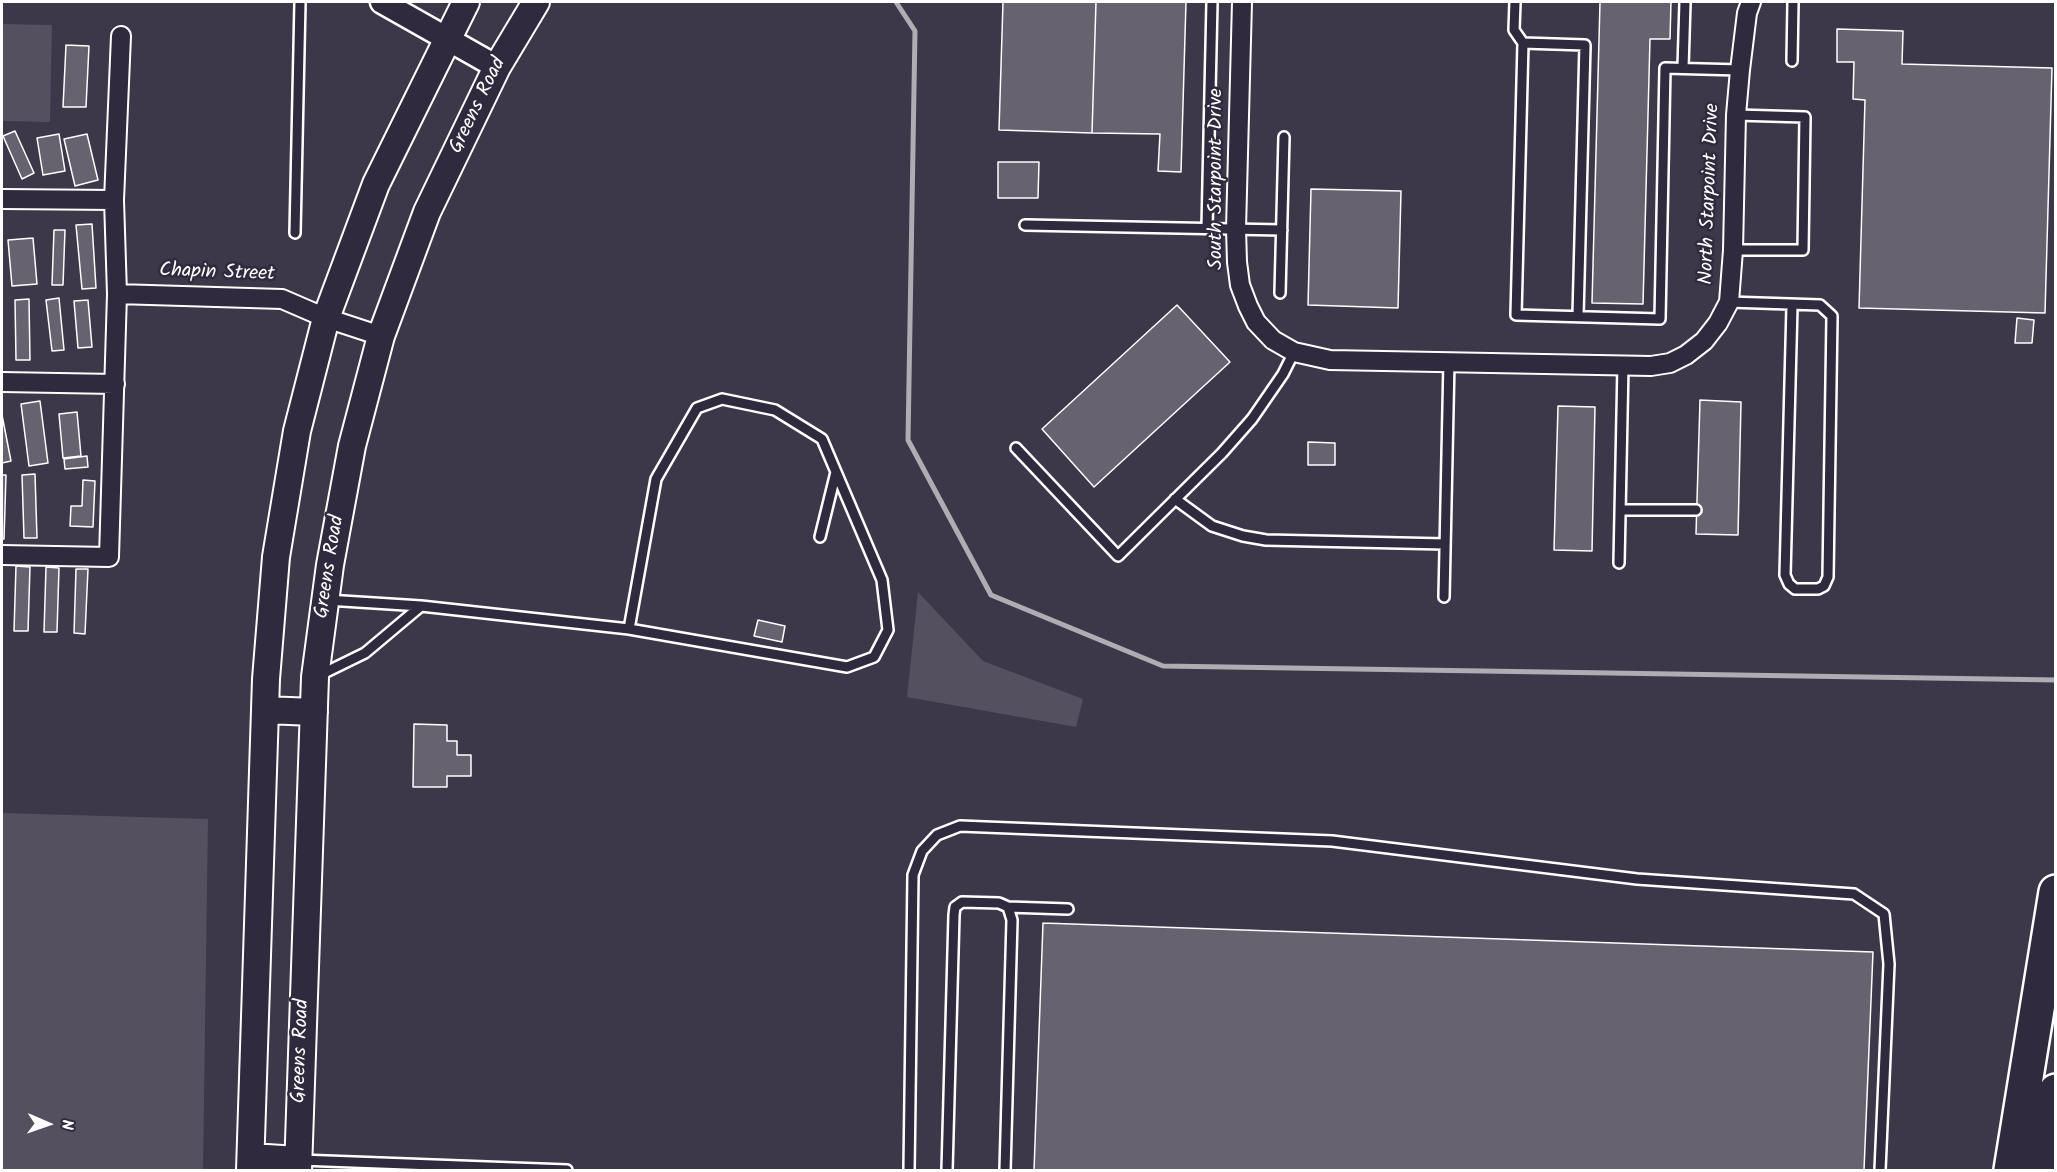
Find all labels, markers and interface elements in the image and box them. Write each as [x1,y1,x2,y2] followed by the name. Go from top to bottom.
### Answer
[445,54,513,158] street label: Greens Road
[1206,88,1230,270] street label: South Starpoint Drive
[1696,103,1726,285] street label: North Starpoint Drive
[159,260,275,288] street label: Chapin Street
[311,514,351,620] street label: Greens Road
[288,999,316,1103] street label: Greens Road
[18,1094,78,1154] north arrow
[54,1119,79,1130] text: N

